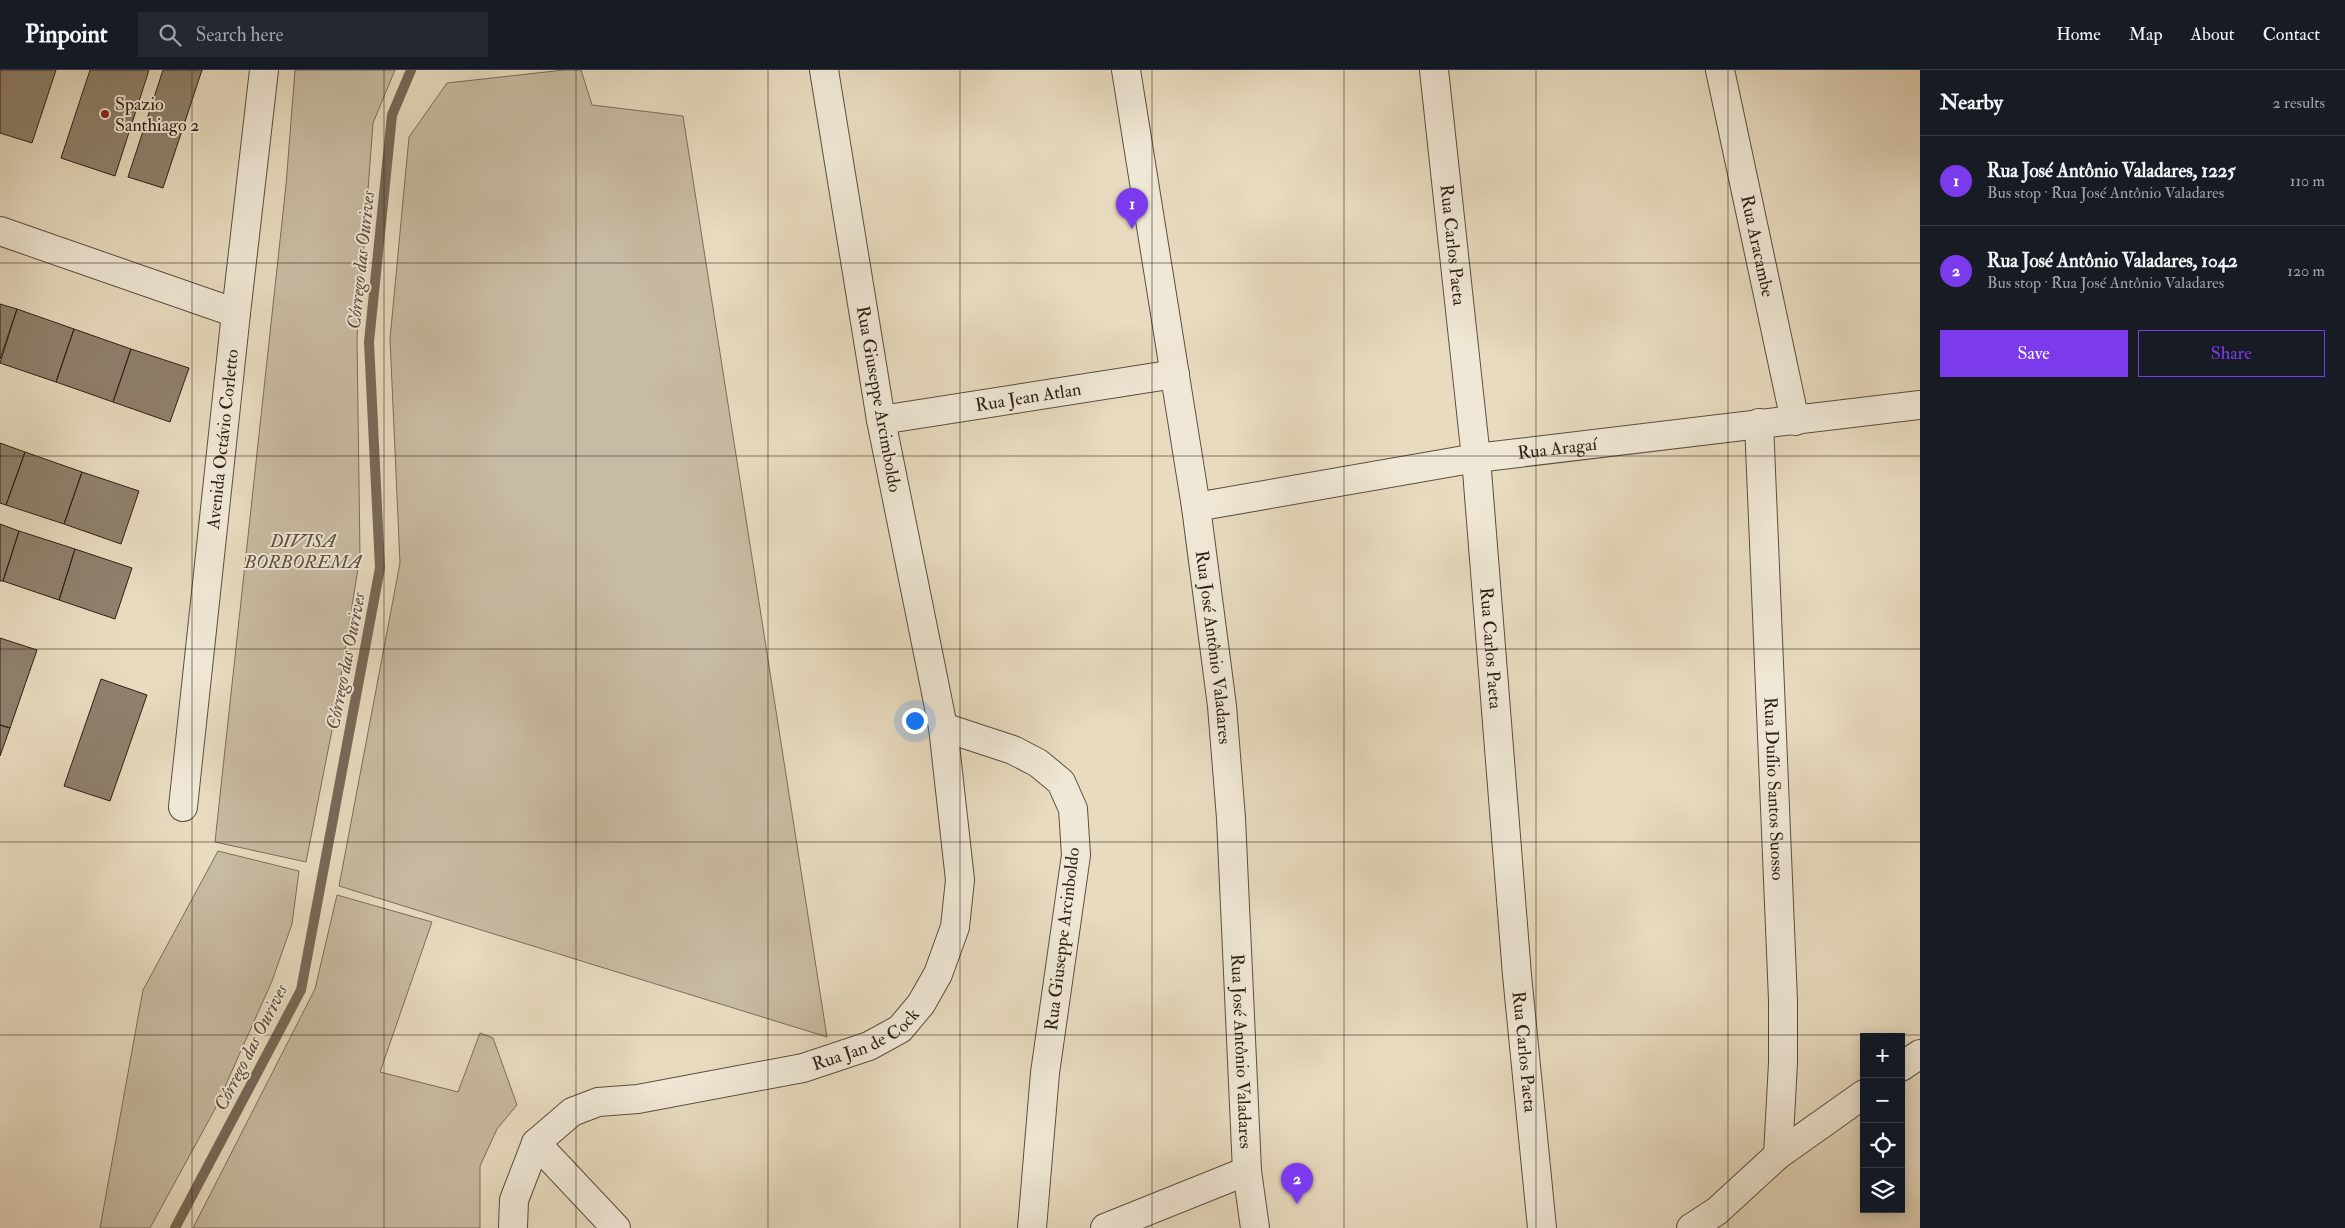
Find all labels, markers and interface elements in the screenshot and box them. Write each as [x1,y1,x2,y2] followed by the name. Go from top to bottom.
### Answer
[138,12,488,57] search box
[25,19,108,50] text: Pinpoint
[156,21,184,49] icon: search
[196,23,283,47] text: Search here
[2056,23,2101,46] text: Home
[2129,23,2163,46] text: Map
[2191,23,2235,46] text: About
[2263,23,2320,46] text: Contact
[1940,89,2003,116] text: Nearby
[115,93,200,137] place label: Spazio Santhiago 2
[2272,93,2325,113] text: 2 results
[99,108,111,120] marker: Spazio Santhiago 2
[1987,159,2236,183] text: Rua José Antônio Valadares, 1225
[1953,171,1959,191] text: 1
[2290,171,2325,191] text: 110 m
[1434,183,1470,307] street label: Rua Carlos Paeta
[1987,183,2224,203] text: Bus stop · Rua José Antônio Valadares
[1116,188,1148,229] pin: 1
[342,189,380,330] water label: Córrego das Ourives
[1735,193,1779,300] street label: Rua Aracambe
[1987,249,2238,273] text: Rua José Antônio Valadares, 1042
[1952,261,1960,281] text: 2
[2287,261,2325,281] text: 120 m
[1987,273,2224,293] text: Bus stop · Rua José Antônio Valadares
[851,304,906,494] street label: Rua Giuseppe Arcimboldo
[1940,330,2128,377] button: Save
[2138,330,2325,377] button: Share
[202,348,244,531] street label: Avenida Octávio Corletto
[974,378,1083,417] street label: Rua Jean Atlan
[1516,433,1599,465] street label: Rua Aragaí
[243,530,363,574] park label: DIVISA BORBOREMA
[1190,549,1236,745] street label: Rua José Antônio Valadares
[1474,587,1507,710] street label: Rua Carlos Paeta
[321,590,371,732] water label: Córrego das Ourives
[1758,696,1789,881] street label: Rua Duílio Santos Suosso
[902,708,928,734] your location
[1040,846,1085,1032] street label: Rua Giuseppe Arcinboldo
[1225,953,1257,1149] street label: Rua José Antônio Valadares
[209,979,293,1115] water label: Córrego das Ourives
[1507,990,1542,1114] street label: Rua Carlos Paeta
[809,1003,925,1076] street label: Rua Jan de Cock
[1860,1033,1905,1213] map controls
[1860,1033,1905,1078] button: +
[1860,1078,1905,1123] button: −
[1860,1123,1905,1168] button: locate
[1281,1163,1313,1204] pin: 2
[1860,1168,1905,1213] button: layers

